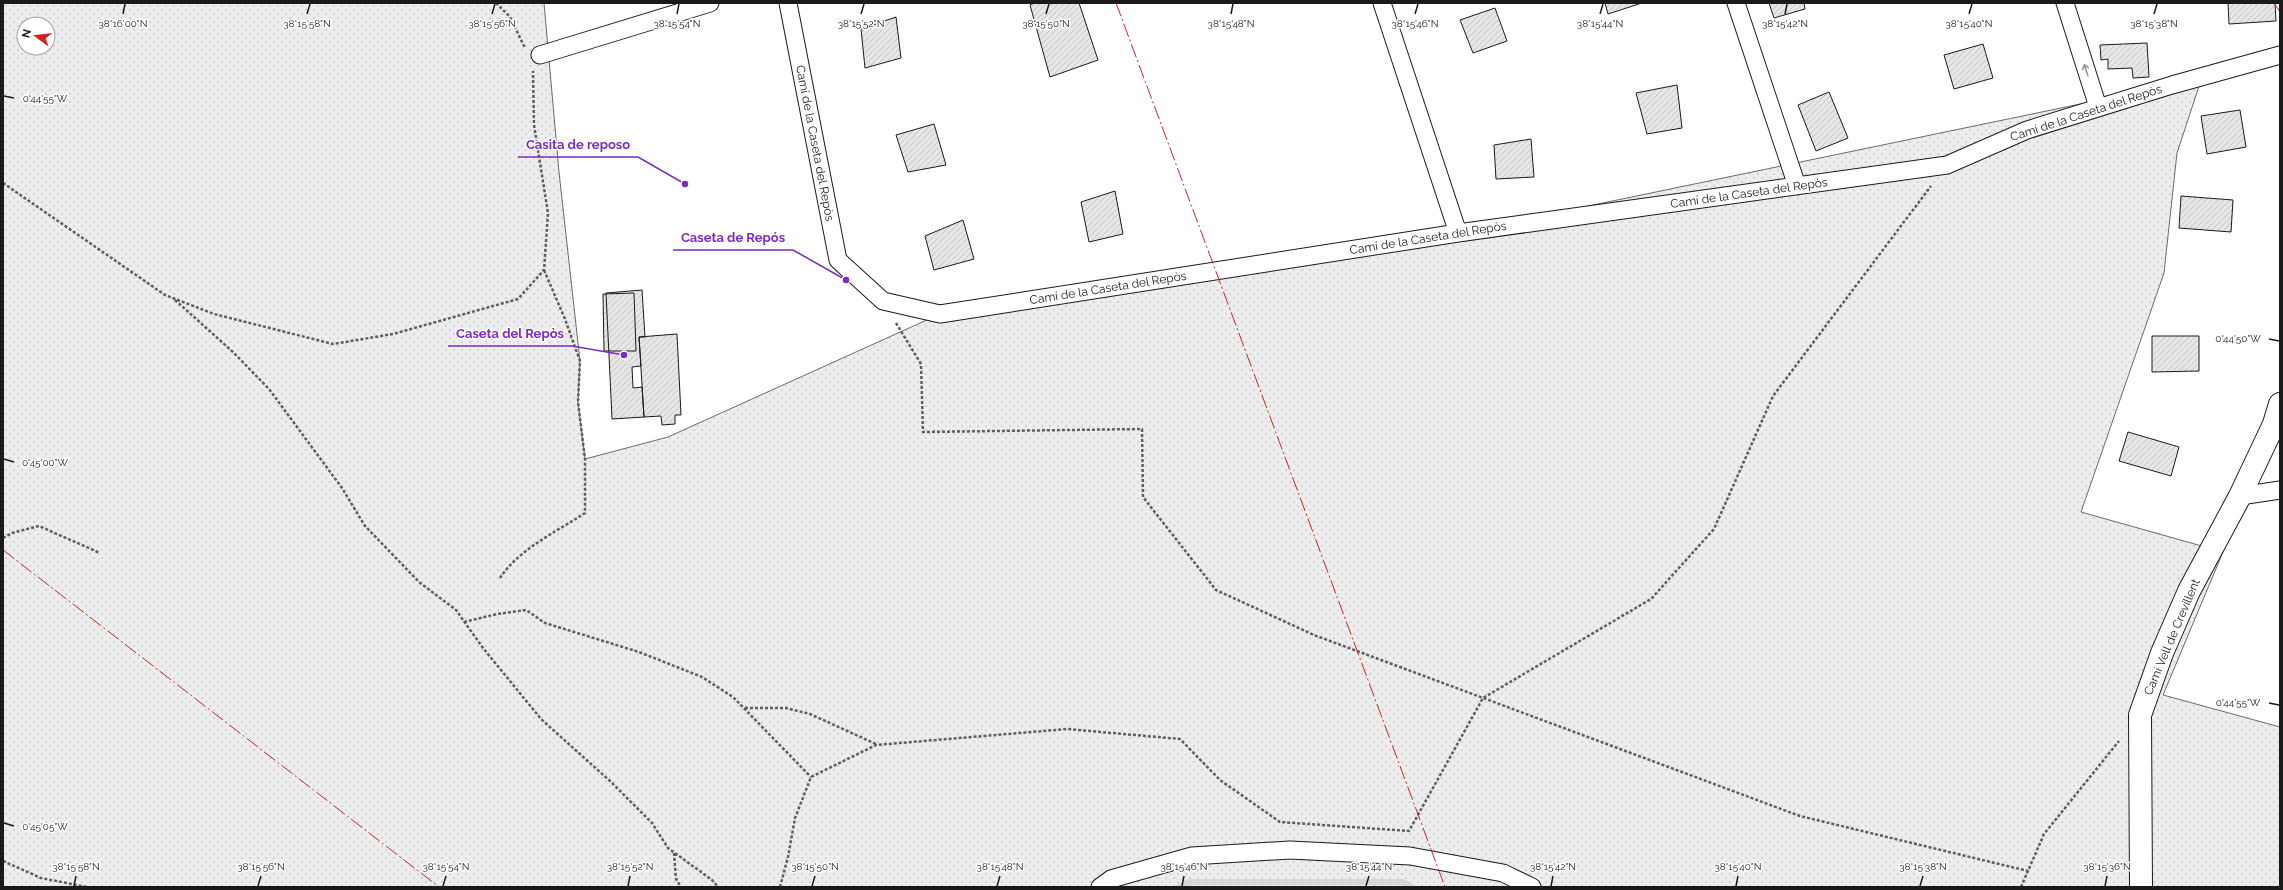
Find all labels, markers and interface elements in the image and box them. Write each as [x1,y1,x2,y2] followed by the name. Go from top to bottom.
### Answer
[16,16,56,56] north arrow
[99,18,147,29] text: 38°16'00"N
[283,18,331,29] text: 38°15'58"N
[468,18,516,29] text: 38°15'56"N
[654,18,700,29] text: 38°15'54"N
[838,18,884,29] text: 38°15'52"N
[1022,18,1070,29] text: 38°15'50"N
[1208,18,1254,29] text: 38°15'48"N
[1392,18,1438,29] text: 38°15'46"N
[1577,18,1623,29] text: 38°15'44"N
[1762,18,1808,29] text: 38°15'42"N
[1945,18,1993,29] text: 38°15'40"N
[2130,18,2178,29] text: 38°15'38"N
[19,28,34,39] text: N
[793,64,837,222] street label: Camí de la Caseta del Repòs
[2082,64,2089,77] one-way arrow
[2008,82,2164,144] street label: Camí de la Caseta del Repòs
[23,93,68,104] text: 0°44'55"W
[518,132,638,157] callout: Casita de reposo
[526,137,630,152] text: Casita de reposo
[1670,175,1829,211] street label: Camí de la Caseta del Repòs
[1349,219,1508,257] street label: Camí de la Caseta del Repòs
[673,225,793,250] callout: Caseta de Repós
[681,230,786,245] text: Caseta de Repós
[1029,269,1188,307] street label: Camí de la Caseta del Repòs
[448,321,572,346] callout: Caseta del Repòs
[456,326,565,341] text: Caseta del Repòs
[2215,333,2261,344] text: 0°44'50"W
[22,457,69,468] text: 0°45'00"W
[2141,577,2203,697] street label: Camí Vell de Crevillent
[2216,697,2261,708] text: 0°44'55"W
[22,821,68,832] text: 0°45'05"W
[52,861,100,872] text: 38°15'58"N
[237,861,285,872] text: 38°15'56"N
[423,861,469,872] text: 38°15'54"N
[607,861,653,872] text: 38°15'52"N
[791,861,839,872] text: 38°15'50"N
[977,861,1023,872] text: 38°15'48"N
[1161,861,1207,872] text: 38°15'46"N
[1346,861,1392,872] text: 38°15'44"N
[1530,861,1576,872] text: 38°15'42"N
[1714,861,1762,872] text: 38°15'40"N
[1899,861,1947,872] text: 38°15'38"N
[2083,861,2131,872] text: 38°15'36"N

